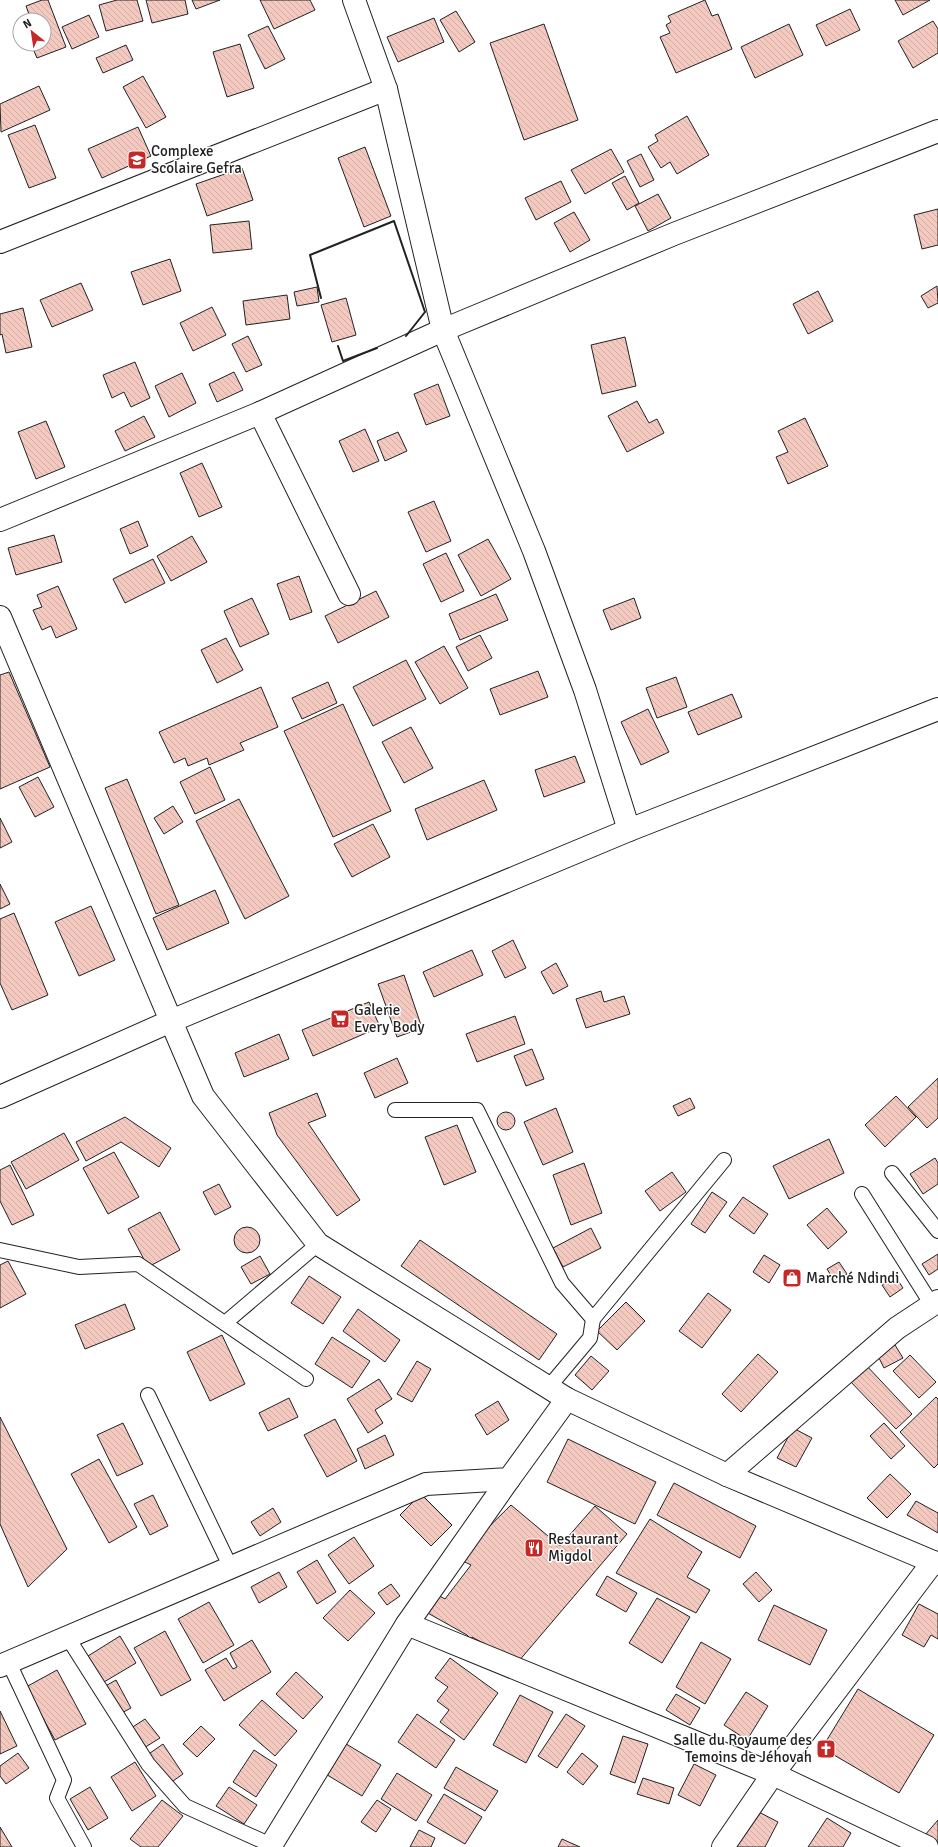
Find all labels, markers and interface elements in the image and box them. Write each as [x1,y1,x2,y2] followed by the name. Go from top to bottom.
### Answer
[12,12,52,52] north arrow
[21,16,34,31] text: N
[151,142,242,177] place label: Complexe Scolaire Gefra
[126,149,148,171] school or university icon: Complexe Scolaire Gefra
[354,1001,424,1036] place label: Galerie Every Body
[329,1008,351,1030] supermarket icon: Galerie Every Body
[781,1267,803,1289] shop icon: Marché Ndindi
[806,1269,899,1287] place label: Marché Ndindi
[548,1530,618,1565] place label: Restaurant Migdol
[523,1537,545,1559] restaurant icon: Restaurant Migdol
[674,1731,812,1766] place label: Salle du Royaume des Temoins de Jéhovah
[815,1738,837,1760] church icon: Salle du Royaume des Temoins de Jéhovah

